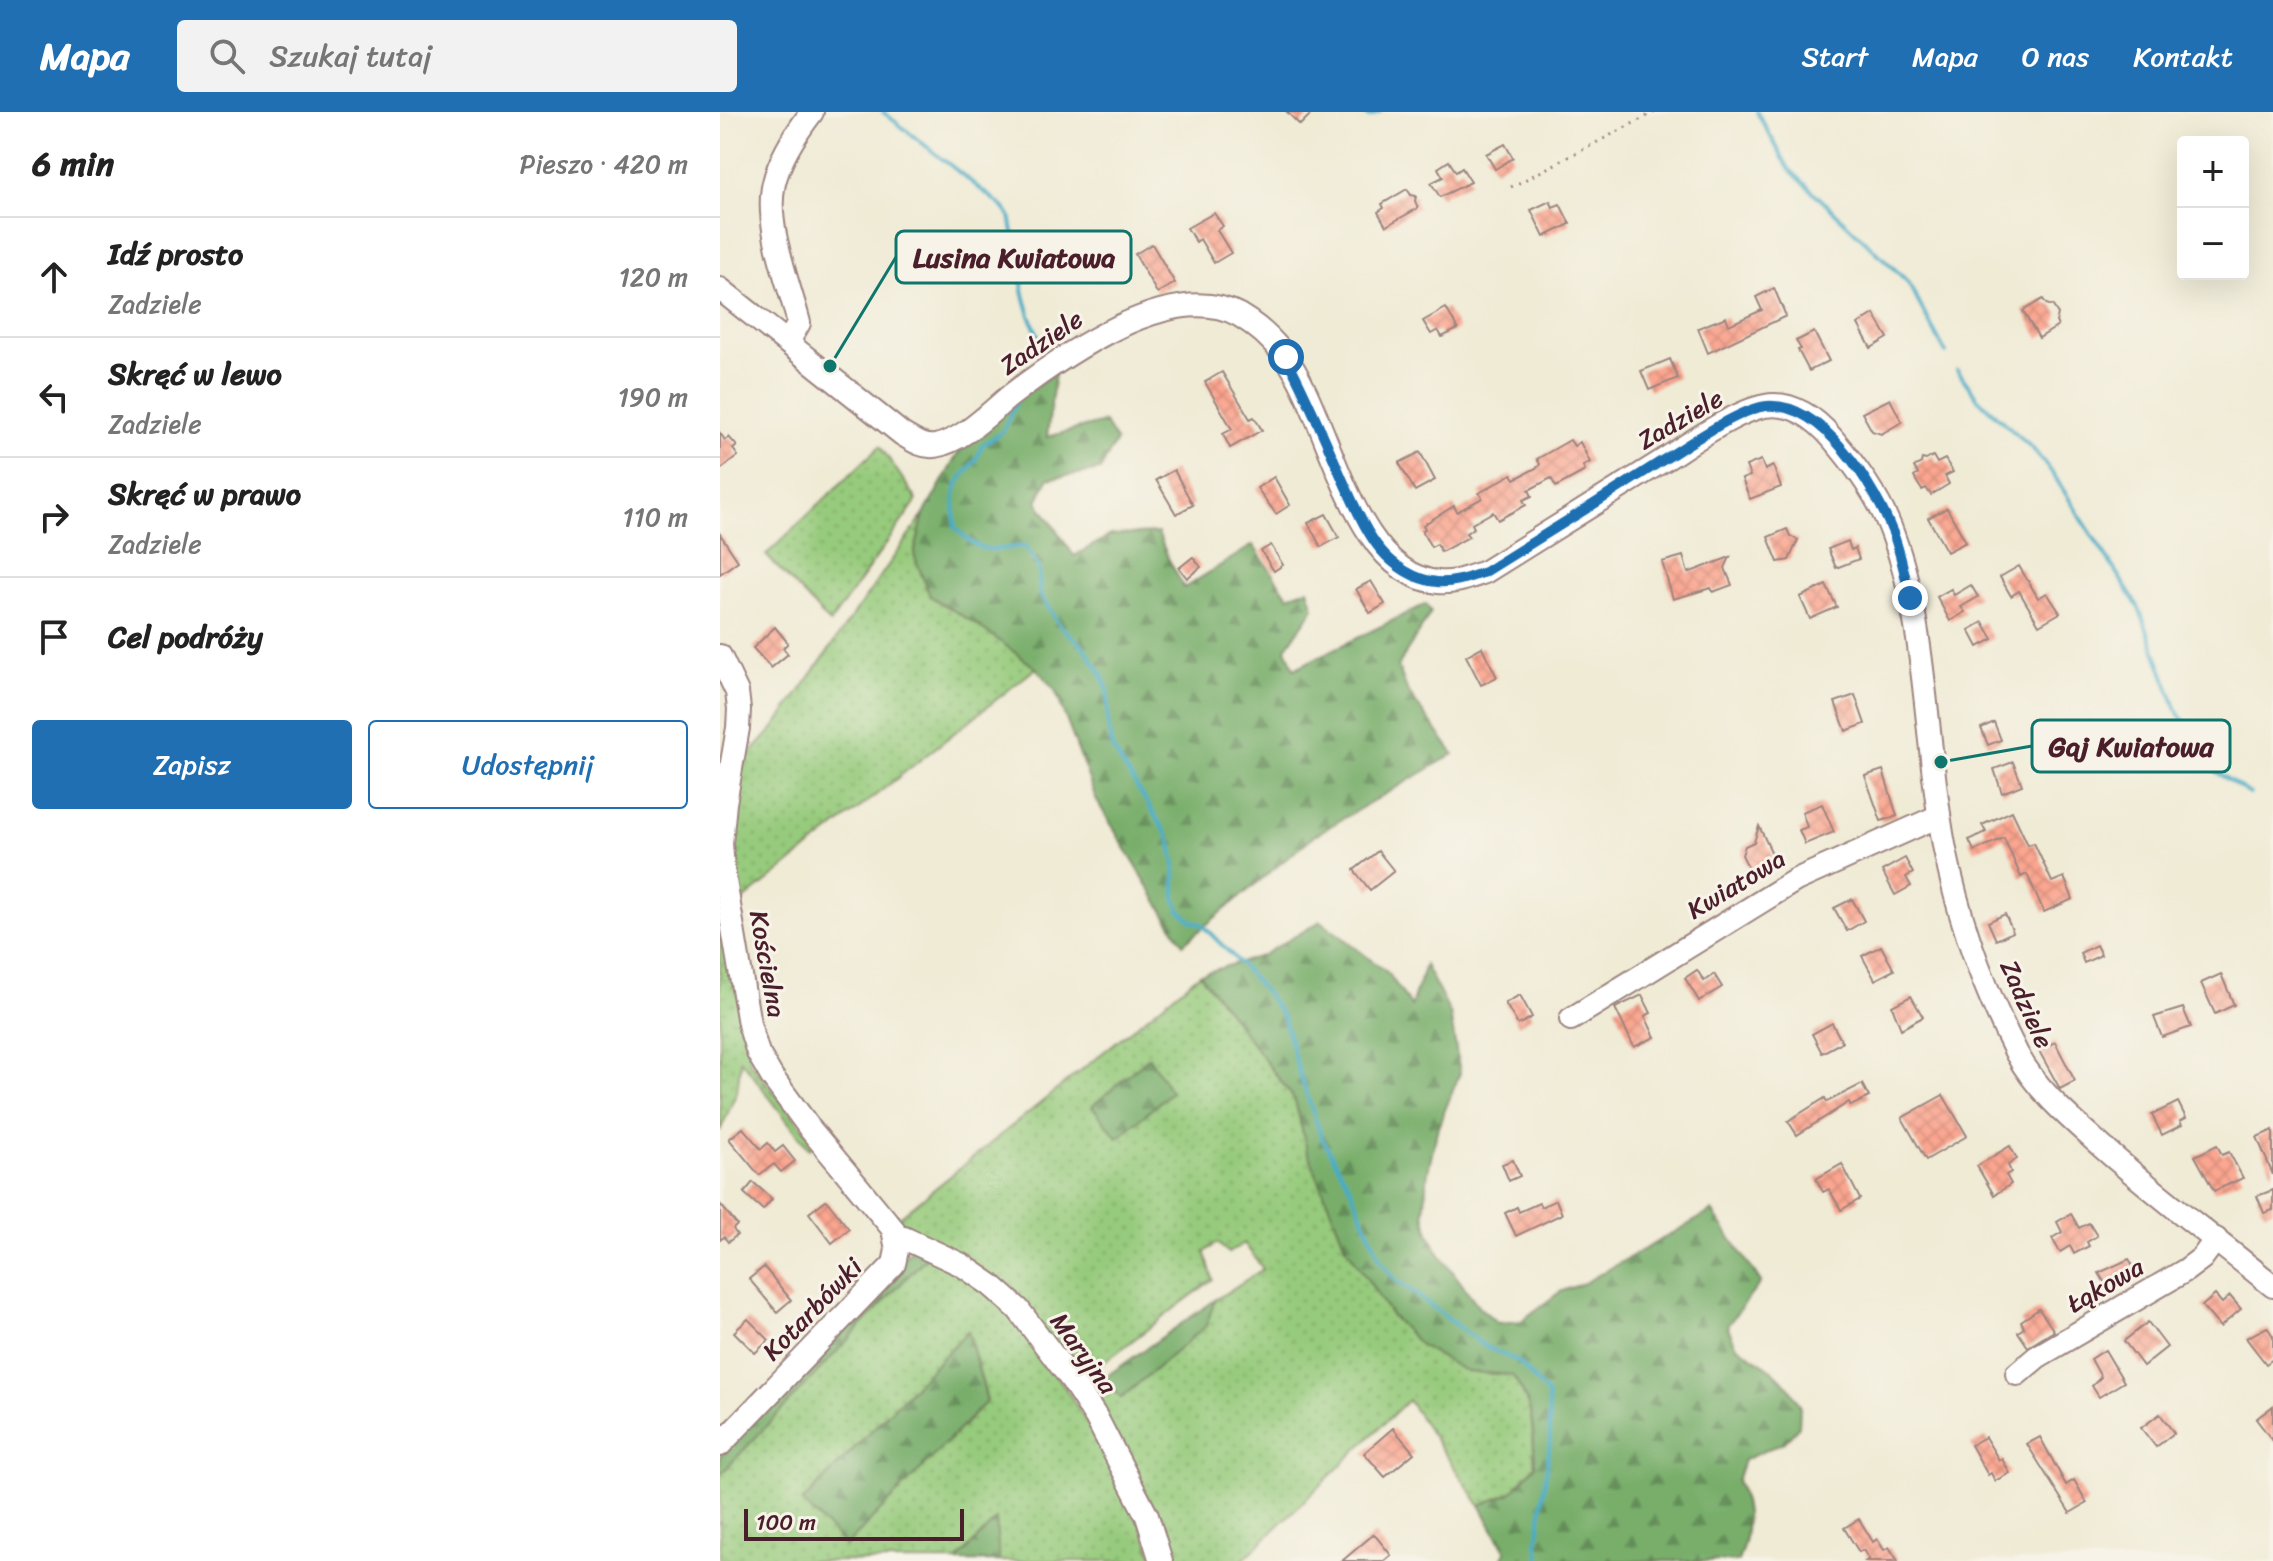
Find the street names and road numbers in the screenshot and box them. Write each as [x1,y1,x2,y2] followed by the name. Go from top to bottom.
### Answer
[989,297,1093,387] street label: Zadziele
[1628,376,1732,462] street label: Zadziele
[1677,836,1795,932] street label: Kwiatowa
[736,907,800,1021] street label: Kościelna
[1987,952,2067,1056] street label: Zadziele
[2058,1244,2153,1326] street label: Łąkowa
[750,1246,874,1372] street label: Kotarbówki
[1038,1302,1131,1405] street label: Maryjna

